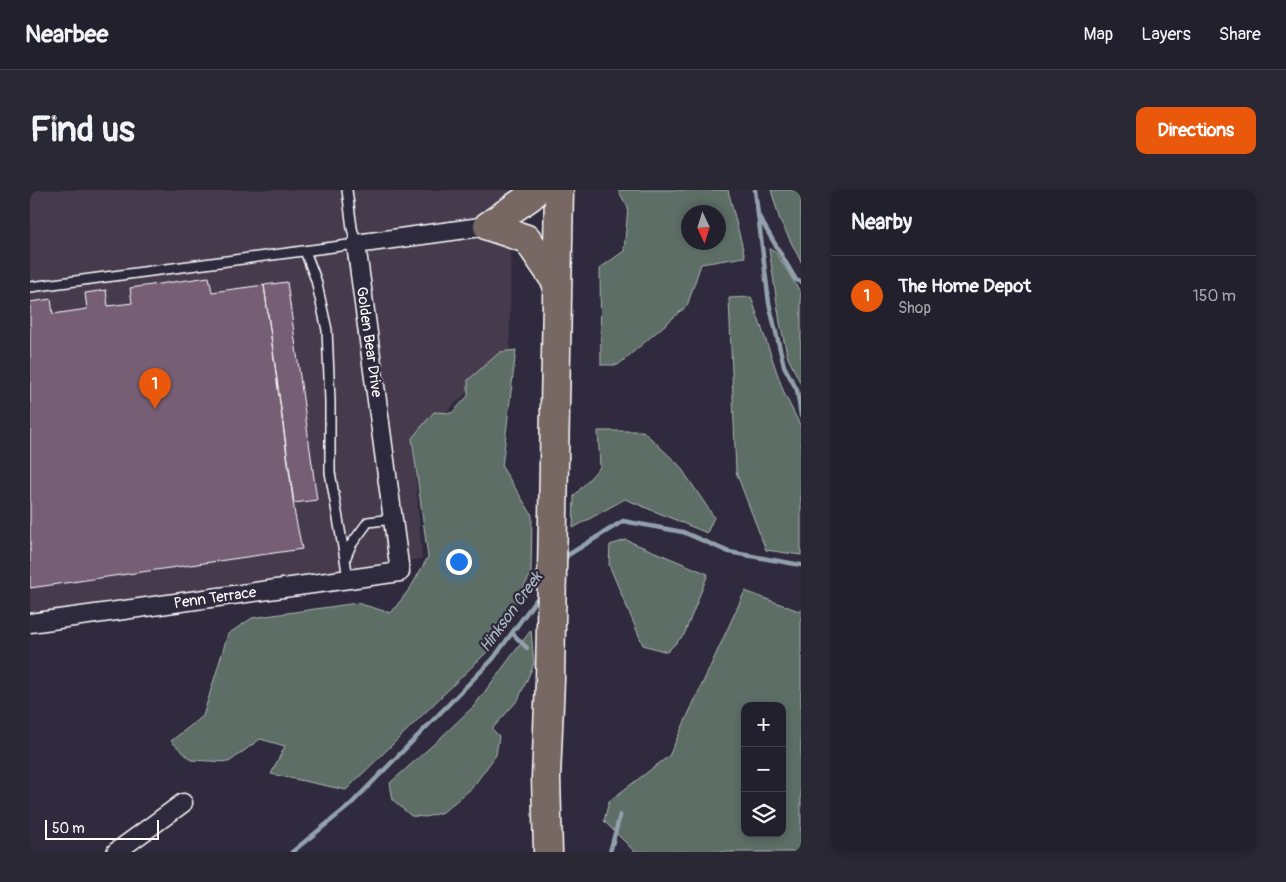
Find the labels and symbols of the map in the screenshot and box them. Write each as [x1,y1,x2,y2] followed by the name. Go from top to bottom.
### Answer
[681,205,726,250] north arrow
[352,286,386,399] street label: Golden Bear Drive
[139,368,171,409] pin: 1
[446,549,472,575] your location
[475,567,548,656] water label: Hinkson Creek
[173,583,258,613] street label: Penn Terrace
[45,817,159,840] scale bar

